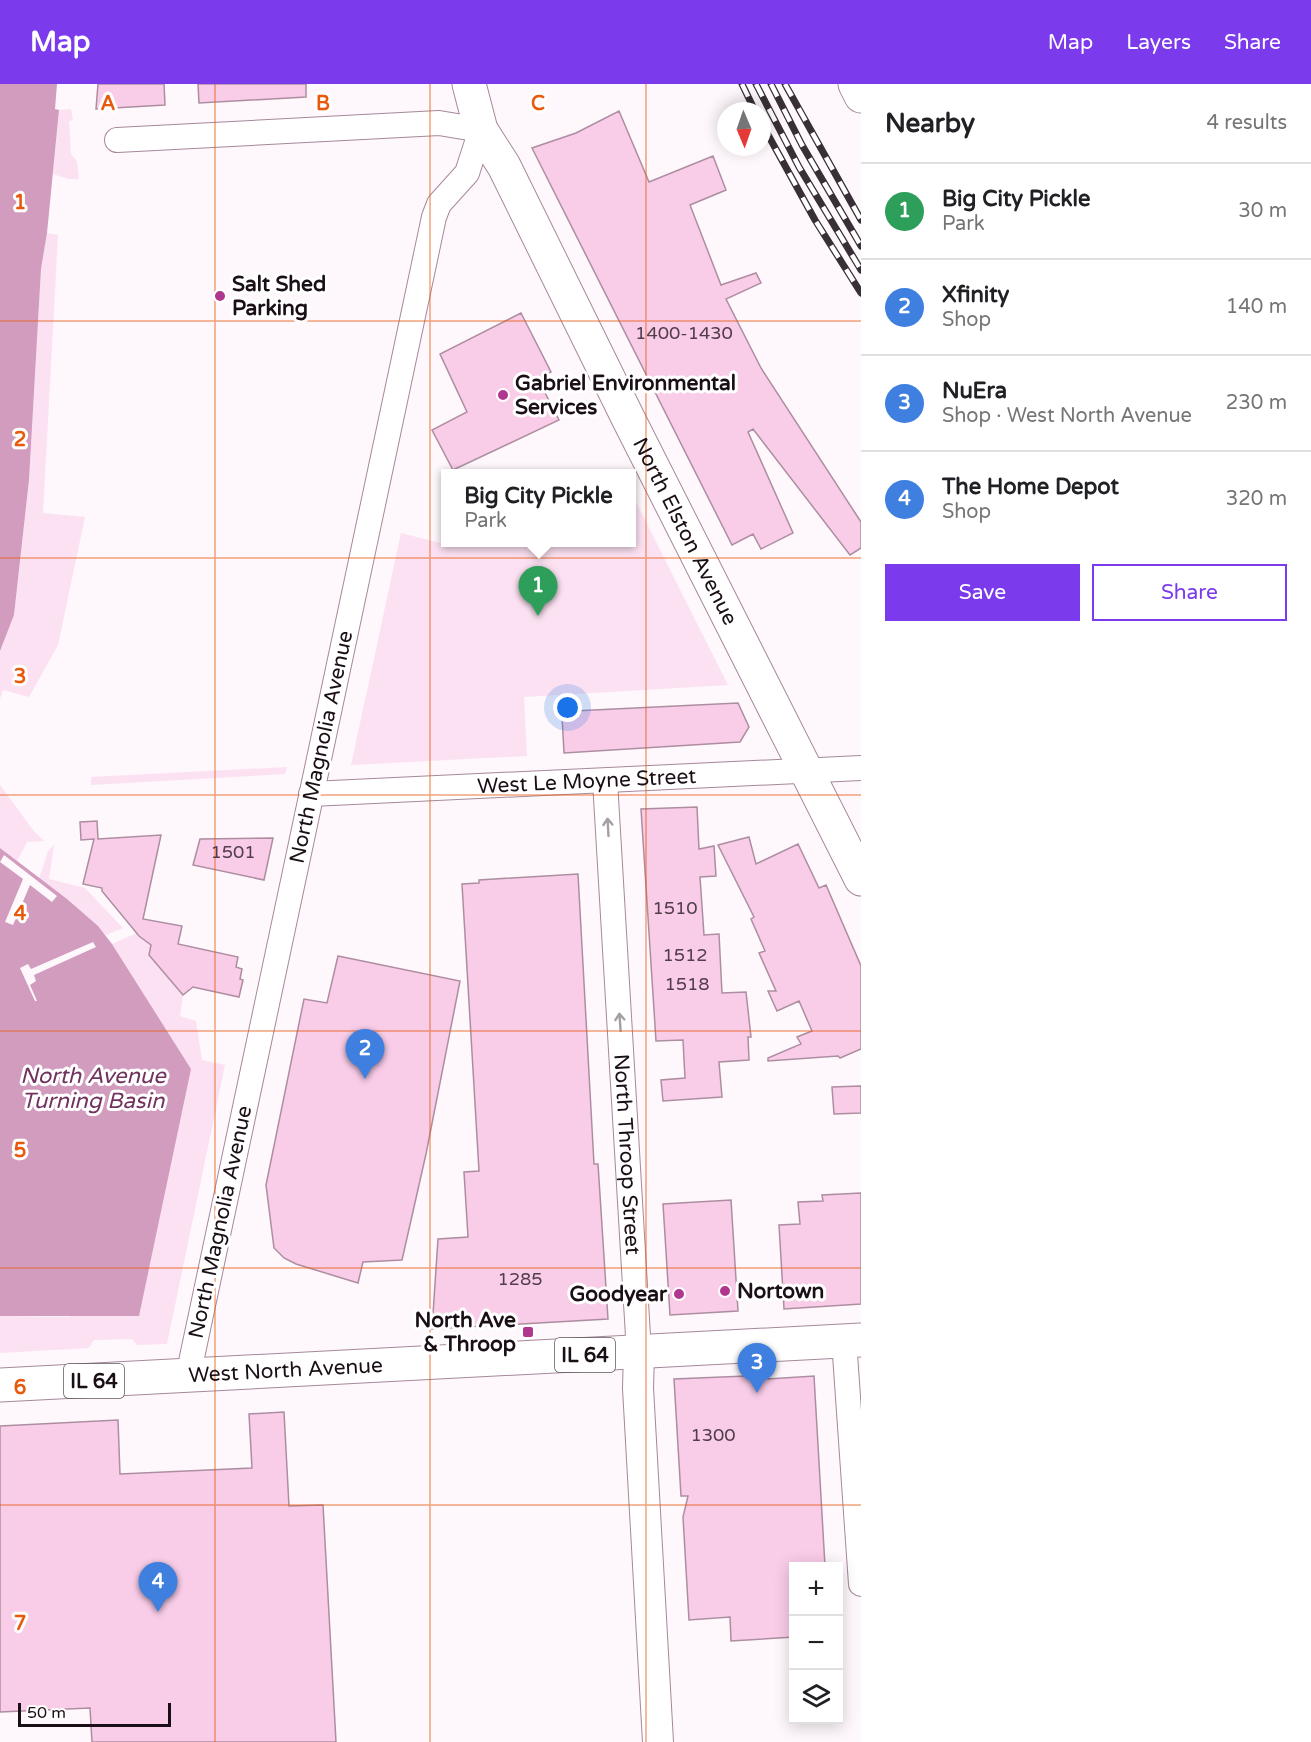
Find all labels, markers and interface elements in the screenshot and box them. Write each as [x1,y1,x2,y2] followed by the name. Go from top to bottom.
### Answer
[30,25,90,59] text: Map
[1048,30,1093,55] text: Map
[1126,30,1191,55] text: Layers
[1224,30,1281,55] text: Share
[101,92,116,116] text: A
[316,92,330,116] text: B
[531,92,545,116] text: C
[717,102,771,156] north arrow
[885,108,975,139] text: Nearby
[1207,111,1287,135] text: 4 results
[942,186,1090,212] text: Big City Pickle
[14,191,26,215] text: 1
[898,199,911,223] text: 1
[1238,199,1287,223] text: 30 m
[942,212,985,236] text: Park
[232,272,326,321] place label: Salt Shed Parking
[942,282,1009,308] text: Xfinity
[213,289,227,303] marker: Salt Shed Parking
[898,295,911,319] text: 2
[1226,295,1287,319] text: 140 m
[942,308,991,332] text: Shop
[635,322,733,344] house number: 1400-1430
[515,371,736,420] place label: Gabriel Environmental Services
[942,378,1007,404] text: NuEra
[496,388,510,402] marker: Gabriel Environmental Services
[898,391,911,415] text: 3
[1226,391,1287,415] text: 230 m
[942,404,1192,428] text: Shop · West North Avenue
[14,428,26,452] text: 2
[627,434,743,629] street label: North Elston Avenue
[441,469,636,547] popup
[942,474,1119,500] text: The Home Depot
[464,483,613,509] text: Big City Pickle
[898,487,911,511] text: 4
[1226,487,1287,511] text: 320 m
[942,500,991,524] text: Shop
[464,509,507,533] text: Park
[885,564,1080,621] button: Save
[1092,564,1287,621] button: Share
[518,566,558,616] pin: 1
[285,628,358,866] street label: North Magnolia Avenue
[14,665,26,689] text: 3
[553,693,582,722] your location
[477,764,697,799] street label: West Le Moyne Street
[602,818,613,838] one-way arrow
[210,841,256,863] house number: 1501
[652,897,698,919] house number: 1510
[14,902,27,926] text: 4
[662,944,708,966] house number: 1512
[664,973,710,995] house number: 1518
[614,1012,625,1032] one-way arrow
[346,1030,385,1079] pin: 2
[608,1053,645,1256] street label: North Throop Street
[20,1063,167,1114] water label: North Avenue Turning Basin
[184,1103,257,1341] street label: North Magnolia Avenue
[14,1139,26,1163] text: 5
[497,1268,543,1290] house number: 1285
[737,1279,824,1304] place label: Nortown
[569,1282,668,1307] place label: Goodyear
[718,1284,732,1298] marker: Nortown
[672,1287,686,1301] marker: Goodyear
[415,1308,516,1357] place label: North Ave & Throop
[521,1325,535,1339] marker: North Ave & Throop
[555,1338,615,1372] road number: IL 64
[738,1344,777,1393] pin: 3
[188,1353,384,1388] street label: West North Avenue
[64,1364,124,1398] road number: IL 64
[14,1376,26,1400] text: 6
[690,1424,736,1446] house number: 1300
[138,1562,178,1612] pin: 4
[789,1562,843,1724] map controls
[789,1562,843,1616] button: +
[14,1612,26,1636] text: 7
[789,1616,843,1670] button: −
[789,1670,843,1724] button: layers
[18,1700,171,1728] scale bar
[27,1703,66,1723] text: 50 m

